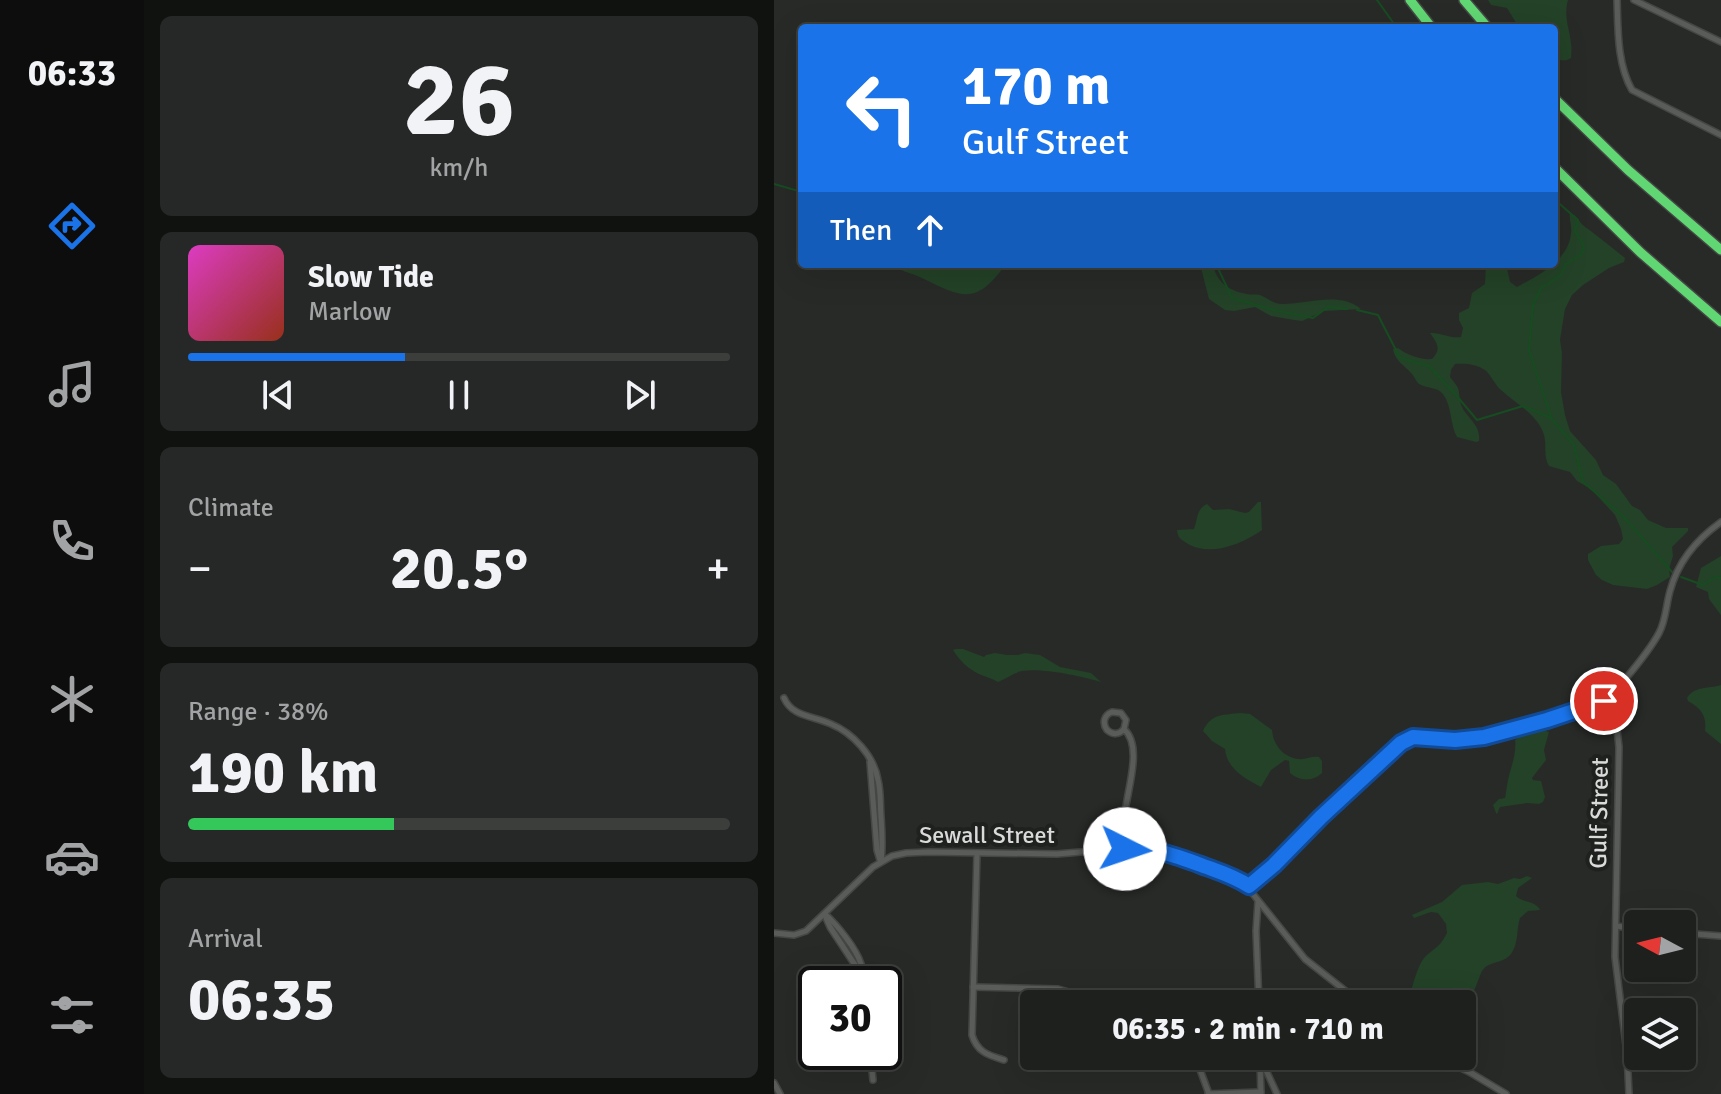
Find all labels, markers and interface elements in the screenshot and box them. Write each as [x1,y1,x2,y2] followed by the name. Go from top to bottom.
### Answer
[403,36,515,164] text: 26
[28,51,116,96] text: 06:33
[962,51,1110,120] text: 170 m
[830,56,934,160] icon: left
[962,120,1129,165] text: Gulf Street
[430,152,488,184] text: km/h
[44,198,100,254] icon: directions
[908,208,952,252] icon: ahead
[830,212,892,249] text: Then
[308,259,434,296] text: Slow Tide
[308,296,391,328] text: Marlow
[44,356,100,412] icon: music
[256,373,300,417] icon: previous
[437,373,481,417] icon: pause
[618,373,662,417] icon: next
[188,492,274,524] text: Climate
[44,513,100,569] icon: phone
[390,532,528,606] text: 20.5°
[188,542,212,596] text: −
[706,542,730,596] text: +
[1570,667,1638,735] pin
[44,671,100,727] icon: climate
[1582,679,1626,723] icon: arrive
[188,696,329,728] text: Range · 38%
[188,736,378,810] text: 190 km
[1583,757,1615,869] street label: Gulf Street
[1083,807,1167,891] position arrow
[919,820,1055,850] street label: Sewall Street
[44,829,100,885] icon: car
[1624,910,1696,982] north arrow
[1624,910,1696,1070] map controls
[188,923,263,955] text: Arrival
[188,963,335,1037] text: 06:35
[798,966,902,1070] speed limit sign: 30
[44,987,100,1043] icon: filters
[1624,998,1696,1070] button: layers
[1112,1011,1384,1048] text: 06:35 · 2 min · 710 m

